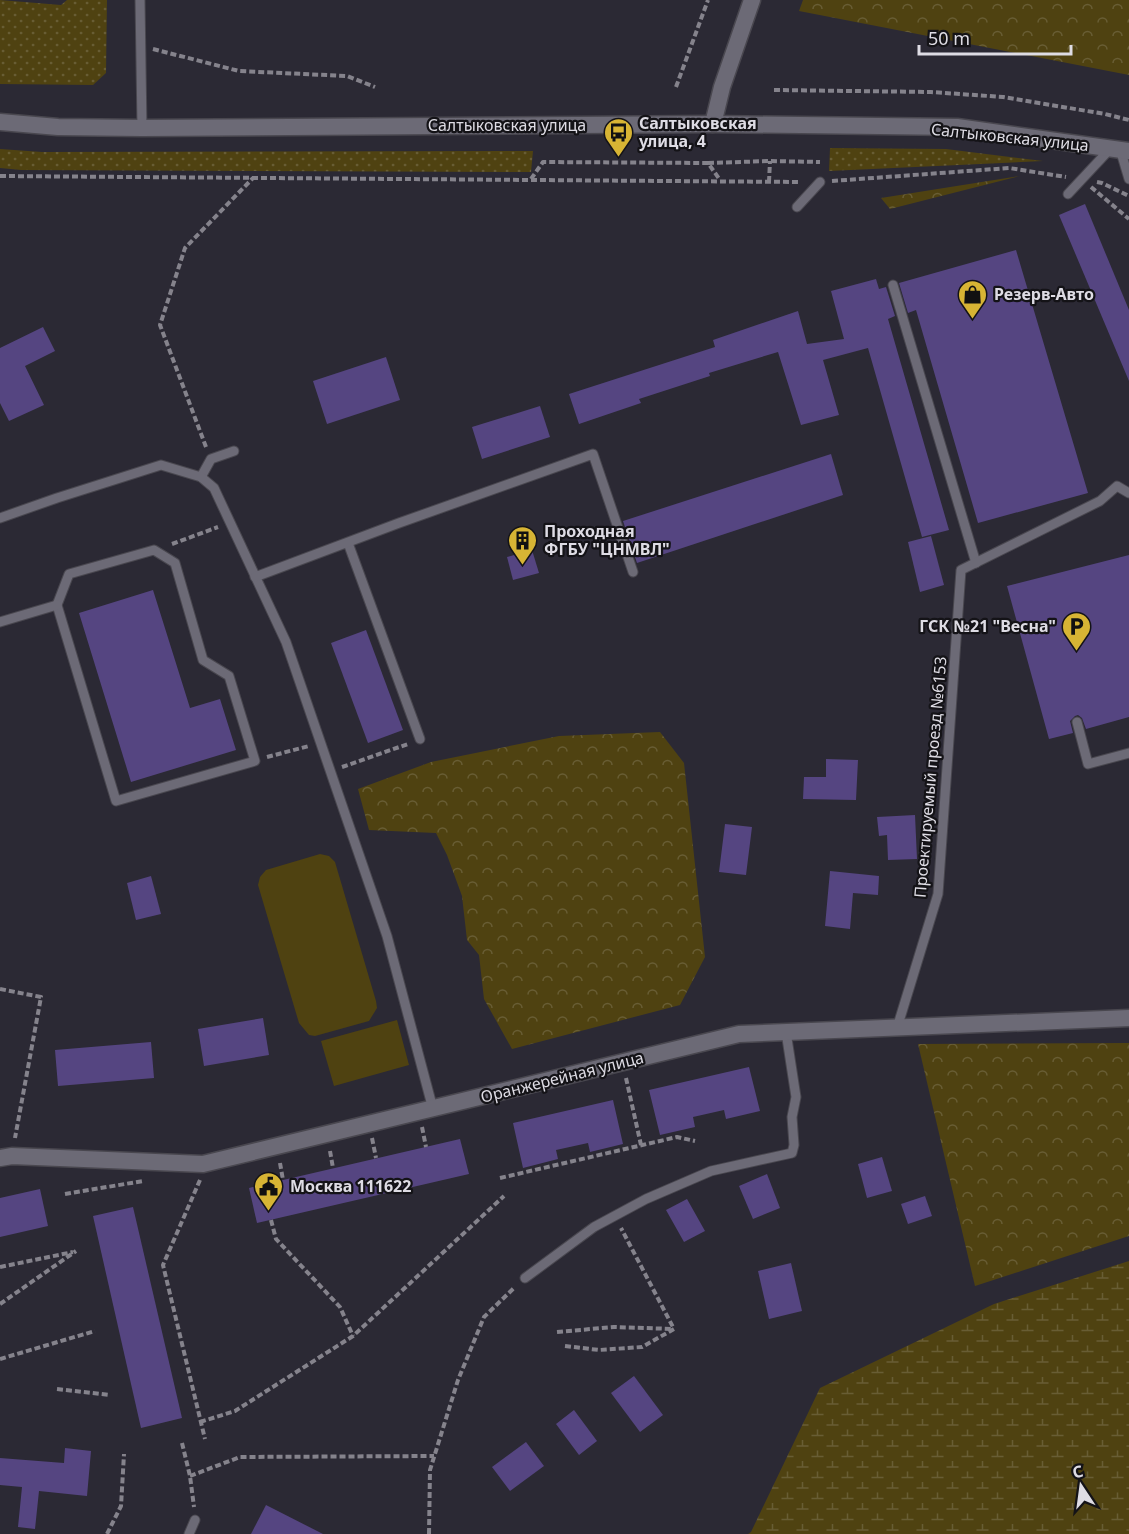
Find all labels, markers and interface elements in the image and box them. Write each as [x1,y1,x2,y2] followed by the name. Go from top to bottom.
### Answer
[919,18,1070,56] scale bar
[928,26,970,50] text: 50 m
[638,112,757,152] place label: Салтыковская улица, 4
[428,114,586,136] street label: Салтыковская улица
[602,116,634,158] bus stop icon: Салтыковская улица, 4
[930,118,1090,156] street label: Салтыковская улица
[957,278,989,320] shop icon: Резерв-Авто
[994,283,1094,305] place label: Резерв-Авто
[544,520,670,560] place label: Проходная ФГБУ "ЦНМВЛ"
[507,524,539,566] building icon: Проходная ФГБУ "ЦНМВЛ"
[1061,610,1093,652] parking icon: ГСК №21 "Весна"
[919,615,1056,637] place label: ГСК №21 "Весна"
[908,655,952,899] street label: Проектируемый проезд №6153
[478,1046,646,1108] street label: Оранжерейная улица
[253,1170,285,1212] public building icon: Москва 111622
[290,1175,411,1197] place label: Москва 111622
[1051,1456,1111,1516] north arrow
[1070,1460,1085,1483] text: С

